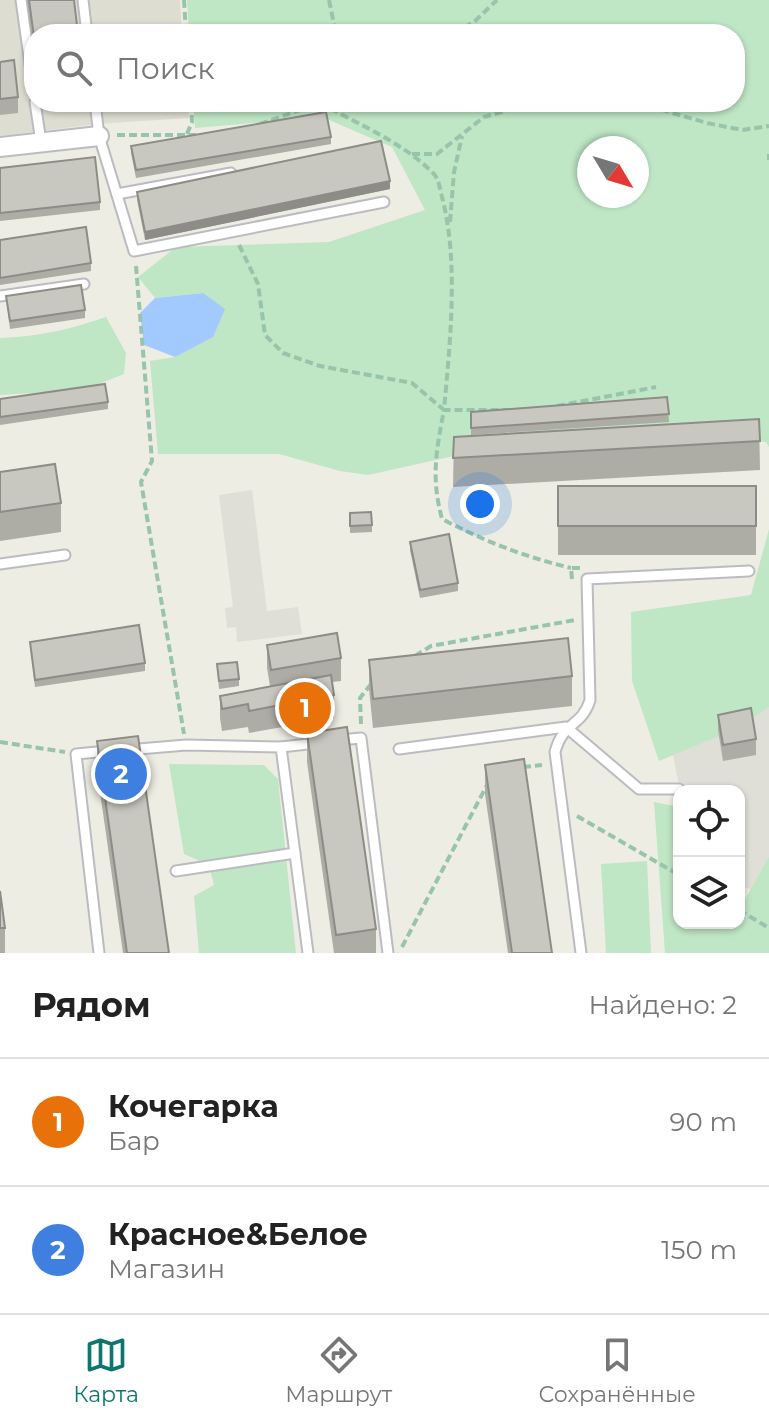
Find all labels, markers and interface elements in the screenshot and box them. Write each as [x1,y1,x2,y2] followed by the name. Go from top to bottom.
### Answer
[24,24,745,112] search box
[52,46,96,90] icon: search
[116,50,215,87] text: Поиск
[577,136,649,208] north arrow
[460,484,500,524] your location
[279,678,331,738] pin: 1
[95,744,147,804] pin: 2
[673,785,745,929] map controls
[673,785,745,857] button: locate
[673,857,745,929] button: layers
[32,984,151,1026] text: Рядом
[588,989,737,1021] text: Найдено: 2
[108,1088,279,1125] text: Кочегарка
[53,1106,63,1138] text: 1
[670,1106,737,1138] text: 90 m
[108,1125,160,1157] text: Бар
[108,1216,368,1253] text: Красное&Белое
[50,1234,66,1266] text: 2
[661,1234,737,1266] text: 150 m
[108,1253,225,1285] text: Магазин
[73,1333,139,1408] tab: Карта
[285,1333,392,1408] tab: Маршрут
[539,1333,696,1408] tab: Сохранённые

